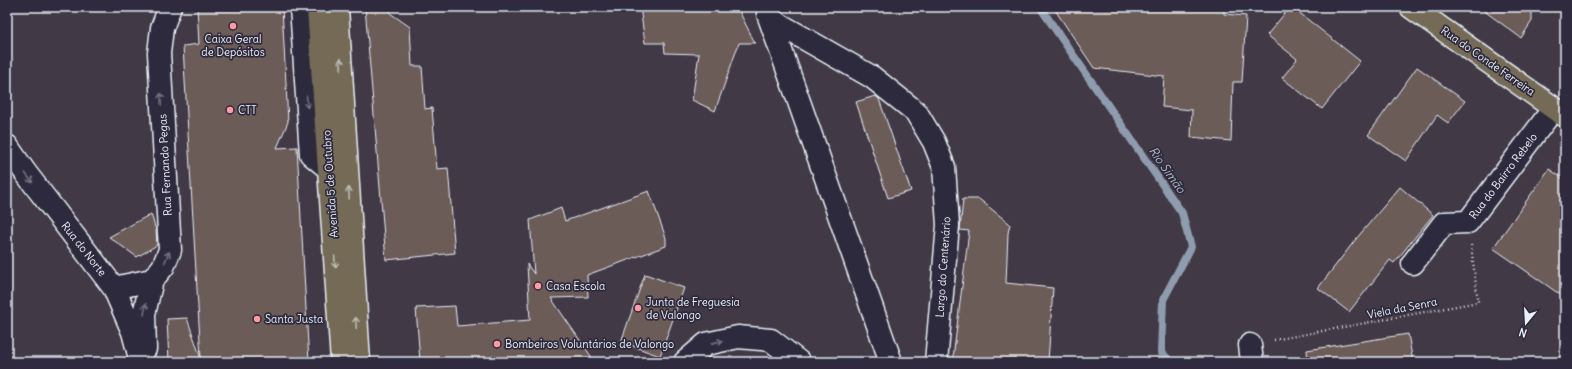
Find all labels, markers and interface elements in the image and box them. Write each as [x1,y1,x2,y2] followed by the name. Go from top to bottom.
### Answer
[228,21,238,31] marker: Caixa Geral de Depósitos
[1438,23,1538,99] street label: Rua do Conde Ferreira
[201,32,265,59] place label: Caixa Geral de Depósitos
[337,58,344,71] one-way arrow
[158,93,165,106] one-way arrow
[304,95,311,108] one-way arrow
[238,103,257,117] place label: CTT
[225,105,235,115] marker: CTT
[155,114,175,216] street label: Rua Fernando Pegas
[319,130,341,238] street label: Avenida 5 de Outubro
[1466,130,1540,222] street label: Rua do Bairro Rebelo
[1146,144,1190,197] water label: Rio Simão
[25,172,33,183] one-way arrow
[345,187,352,200] one-way arrow
[932,216,954,318] street label: Largo do Centenário
[58,219,110,279] street label: Rua do Norte
[164,251,172,263] one-way arrow
[331,255,339,268] one-way arrow
[546,279,605,293] place label: Casa Escola
[533,281,543,291] marker: Casa Escola
[1366,294,1438,322] street label: Viela da Senra
[646,295,740,322] place label: Junta de Freguesia de Valongo
[141,303,149,316] one-way arrow
[633,303,643,313] marker: Junta de Freguesia de Valongo
[1506,303,1546,343] north arrow
[265,312,323,326] place label: Santa Justa
[252,314,262,324] marker: Santa Justa
[353,317,360,330] one-way arrow
[1517,325,1529,340] text: N
[505,337,674,351] place label: Bombeiros Voluntários de Valongo
[710,337,723,345] one-way arrow
[492,339,502,349] marker: Bombeiros Voluntários de Valongo

